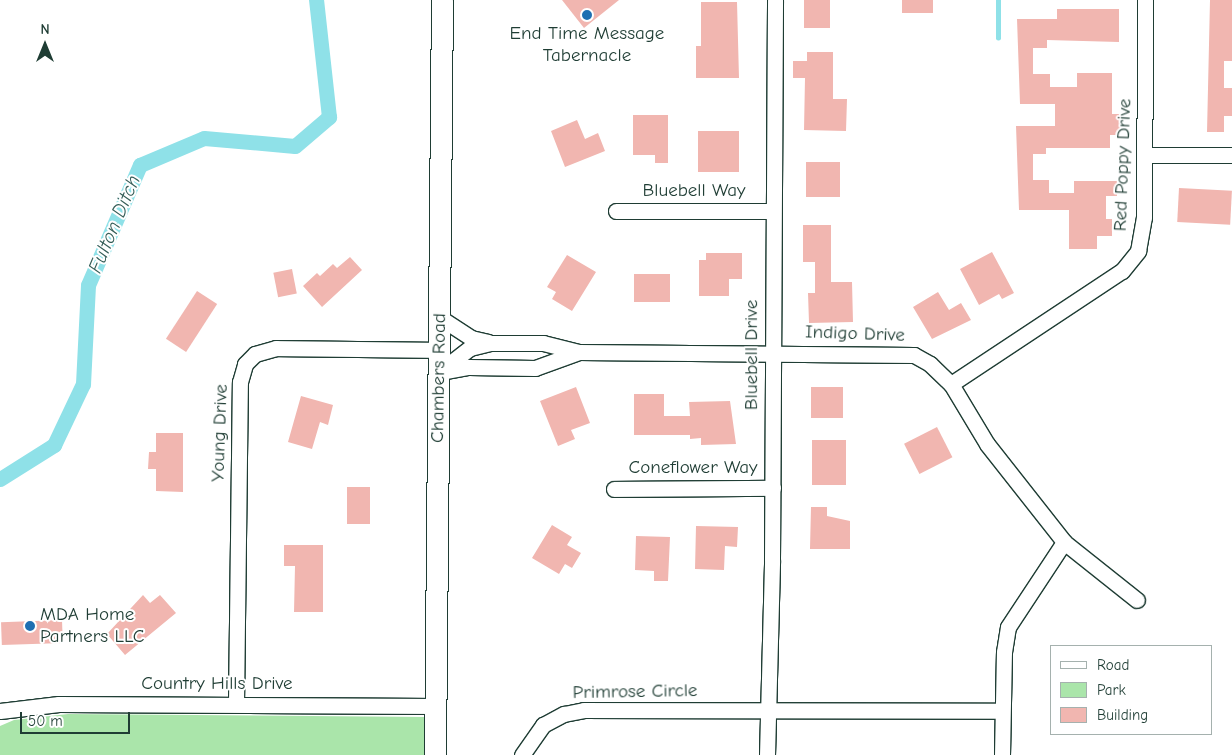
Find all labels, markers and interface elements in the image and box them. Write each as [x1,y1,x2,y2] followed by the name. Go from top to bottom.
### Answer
[581,9,593,21] marker: End Time Message Tabernacle
[20,20,70,70] north arrow
[40,21,50,38] text: N
[510,23,664,67] place label: End Time Message Tabernacle
[1109,98,1137,232] street label: Red Poppy Drive
[83,171,145,277] water label: Fulton Ditch
[643,180,745,202] street label: Bluebell Way
[741,300,763,410] street label: Bluebell Drive
[426,313,452,443] street label: Chambers Road
[805,321,905,347] street label: Indigo Drive
[207,384,233,482] street label: Young Drive
[628,457,758,479] street label: Coneflower Way
[40,604,145,648] place label: MDA Home Partners LLC
[24,620,36,632] marker: MDA Home Partners LLC
[1050,645,1212,735] legend
[1097,656,1129,674] text: Road
[141,673,293,695] street label: Country Hills Drive
[572,680,698,704] street label: Primrose Circle
[1097,681,1126,699] text: Park
[22,702,132,734] scale bar
[1097,706,1148,724] text: Building
[28,712,63,730] text: 50 m

